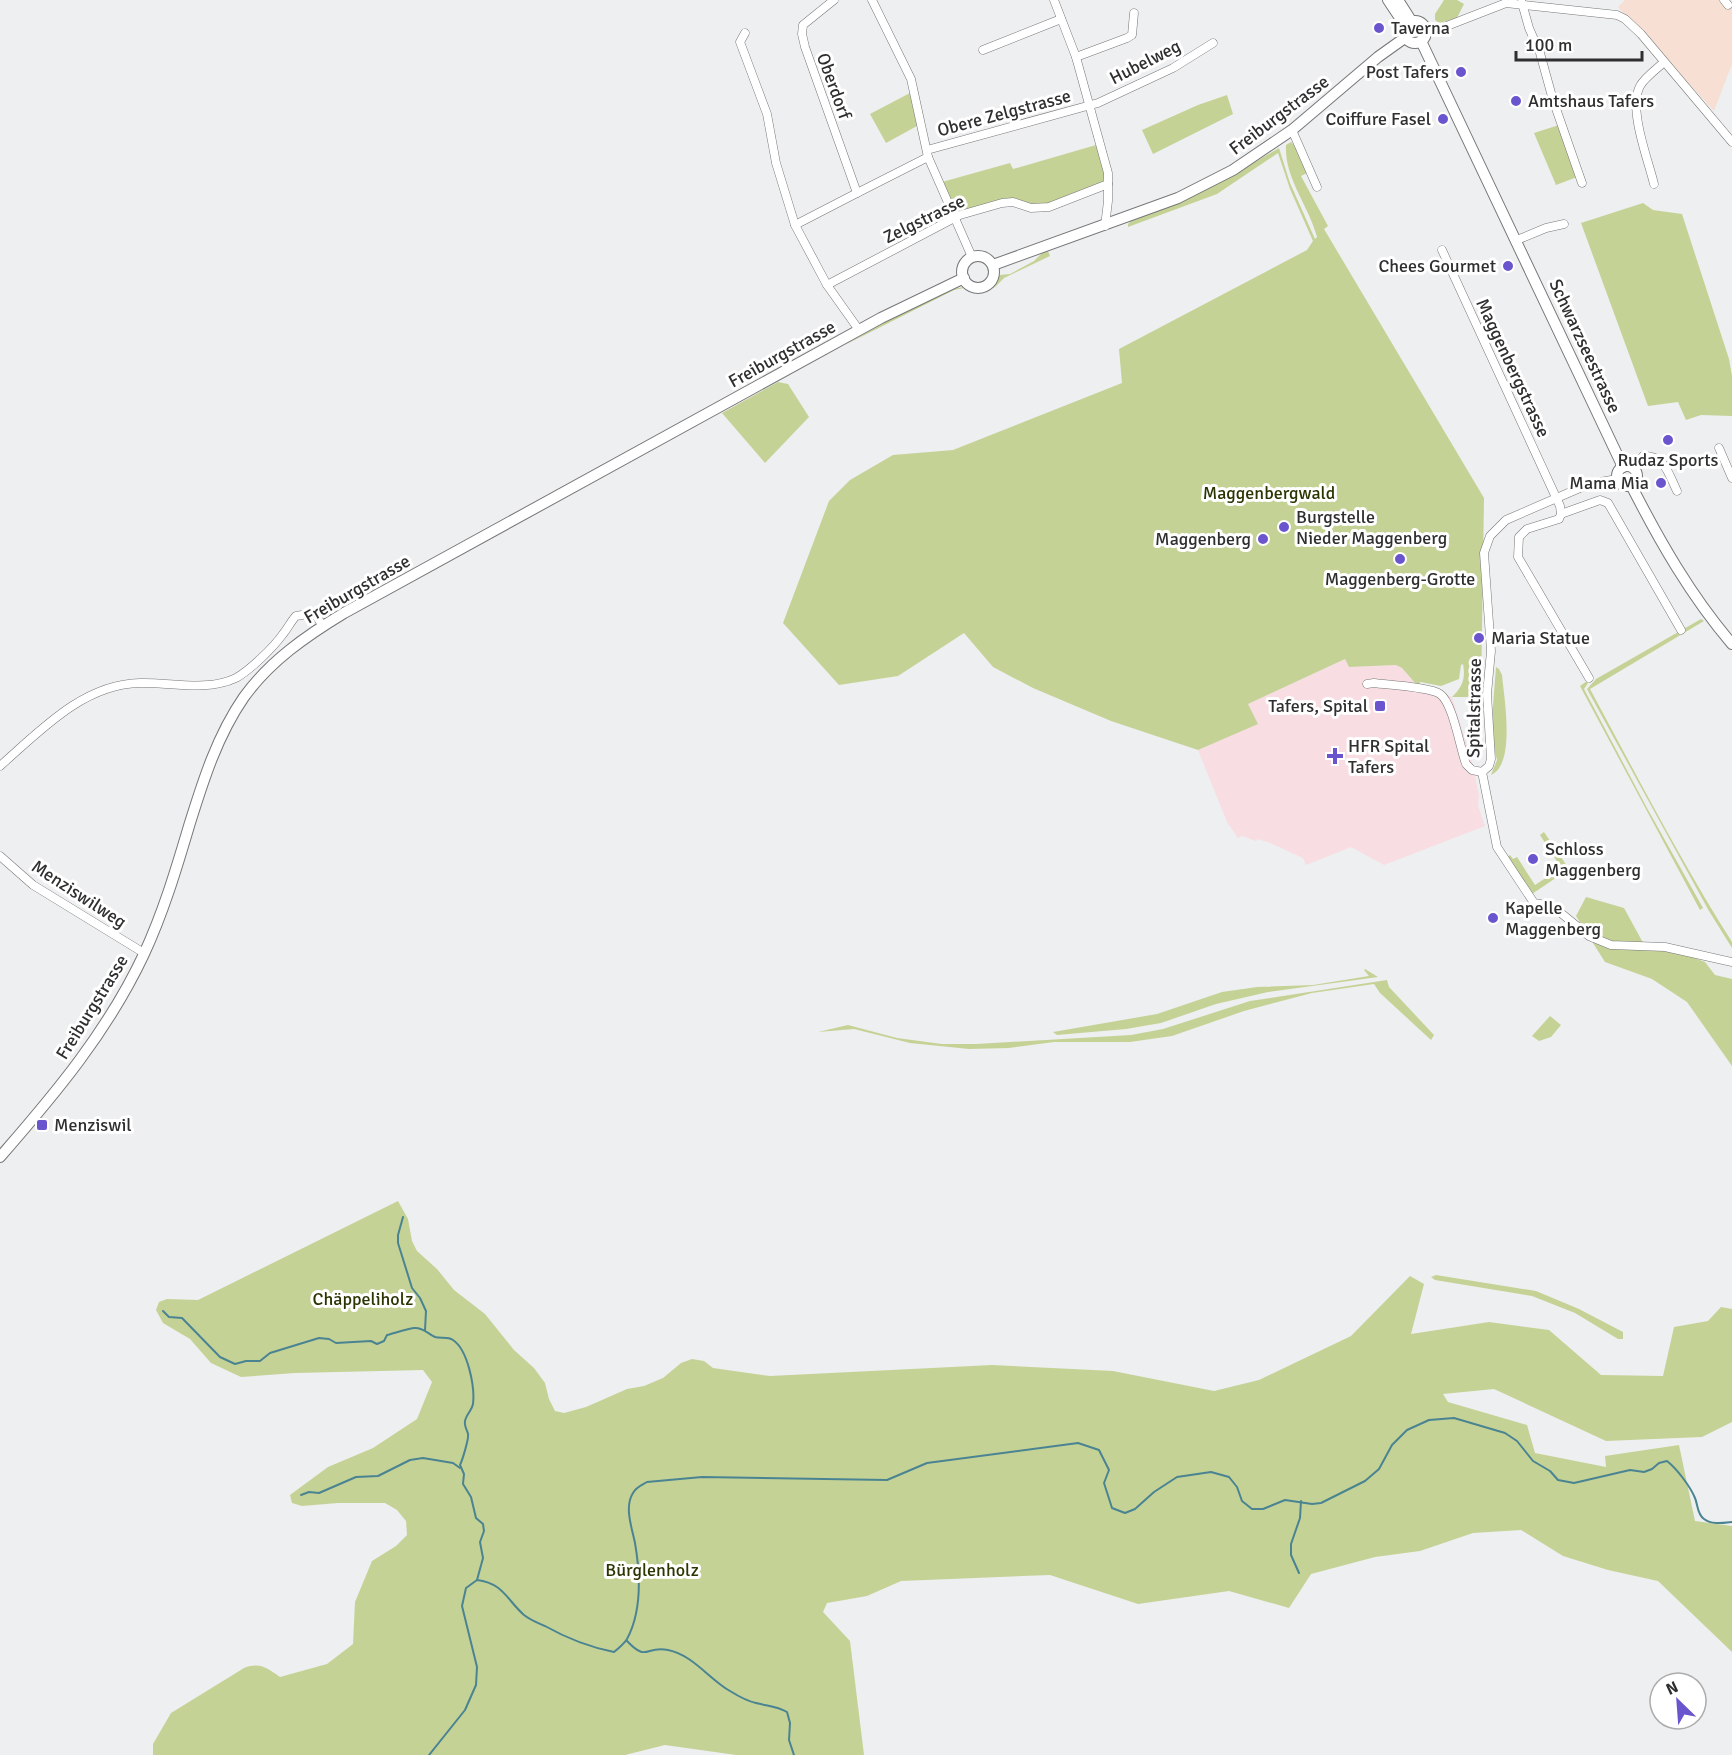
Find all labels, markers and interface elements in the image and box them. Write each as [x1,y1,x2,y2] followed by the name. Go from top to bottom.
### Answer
[1391,17,1450,39] place label: Taverna
[1372,21,1386,35] marker: Taverna
[1516,24,1642,62] scale bar
[1525,34,1572,56] text: 100 m
[1106,35,1184,89] street label: Hubelweg
[812,50,856,123] street label: Oberdorf
[1366,61,1449,83] place label: Post Tafers
[1454,65,1468,79] marker: Post Tafers
[1225,70,1333,160] street label: Freiburgstrasse
[935,85,1073,141] street label: Obere Zelgstrasse
[1528,90,1654,112] place label: Amtshaus Tafers
[1509,94,1523,108] marker: Amtshaus Tafers
[1325,108,1431,130] place label: Coiffure Fasel
[1436,112,1450,126] marker: Coiffure Fasel
[880,190,968,248] street label: Zelgstrasse
[1378,255,1496,277] place label: Chees Gourmet
[1501,259,1515,273] marker: Chees Gourmet
[1544,276,1626,416] street label: Schwarzseestrasse
[1471,295,1555,441] street label: Maggenbergstrasse
[725,316,839,392] street label: Freiburgstrasse
[1661,433,1675,447] marker: Rudaz Sports
[1618,449,1719,471] place label: Rudaz Sports
[1569,472,1649,494] place label: Mama Mia
[1654,476,1668,490] marker: Mama Mia
[1203,482,1335,504] park label: Maggenbergwald
[1296,506,1447,549] place label: Burgstelle Nieder Maggenberg
[1277,520,1291,534] marker: Burgstelle Nieder Maggenberg
[1155,528,1251,550] place label: Maggenberg
[1256,532,1270,546] marker: Maggenberg
[300,550,414,628] street label: Freiburgstrasse
[1393,552,1407,566] marker: Maggenberg-Grotte
[1325,568,1475,590] place label: Maggenberg-Grotte
[1491,627,1590,649] place label: Maria Statue
[1472,631,1486,645] marker: Maria Statue
[1462,658,1486,758] street label: Spitalstrasse
[1268,695,1368,717] place label: Tafers, Spital
[1373,699,1387,713] marker: Tafers, Spital
[1348,735,1429,778] place label: HFR Spital Tafers
[1326,747,1344,765] marker: HFR Spital Tafers
[1545,838,1641,881] place label: Schloss Maggenberg
[1526,852,1540,866] marker: Schloss Maggenberg
[27,855,131,933] street label: Menziswilweg
[1505,897,1601,940] place label: Kapelle Maggenberg
[1486,911,1500,925] marker: Kapelle Maggenberg
[51,951,133,1063] street label: Freiburgstrasse
[54,1114,132,1136] place label: Menziswil
[35,1118,49,1132] marker: Menziswil
[313,1288,413,1310] park label: Chäppeliholz
[605,1559,699,1581] park label: Bürglenholz
[1648,1671,1708,1731] north arrow
[1663,1677,1681,1700] text: N

